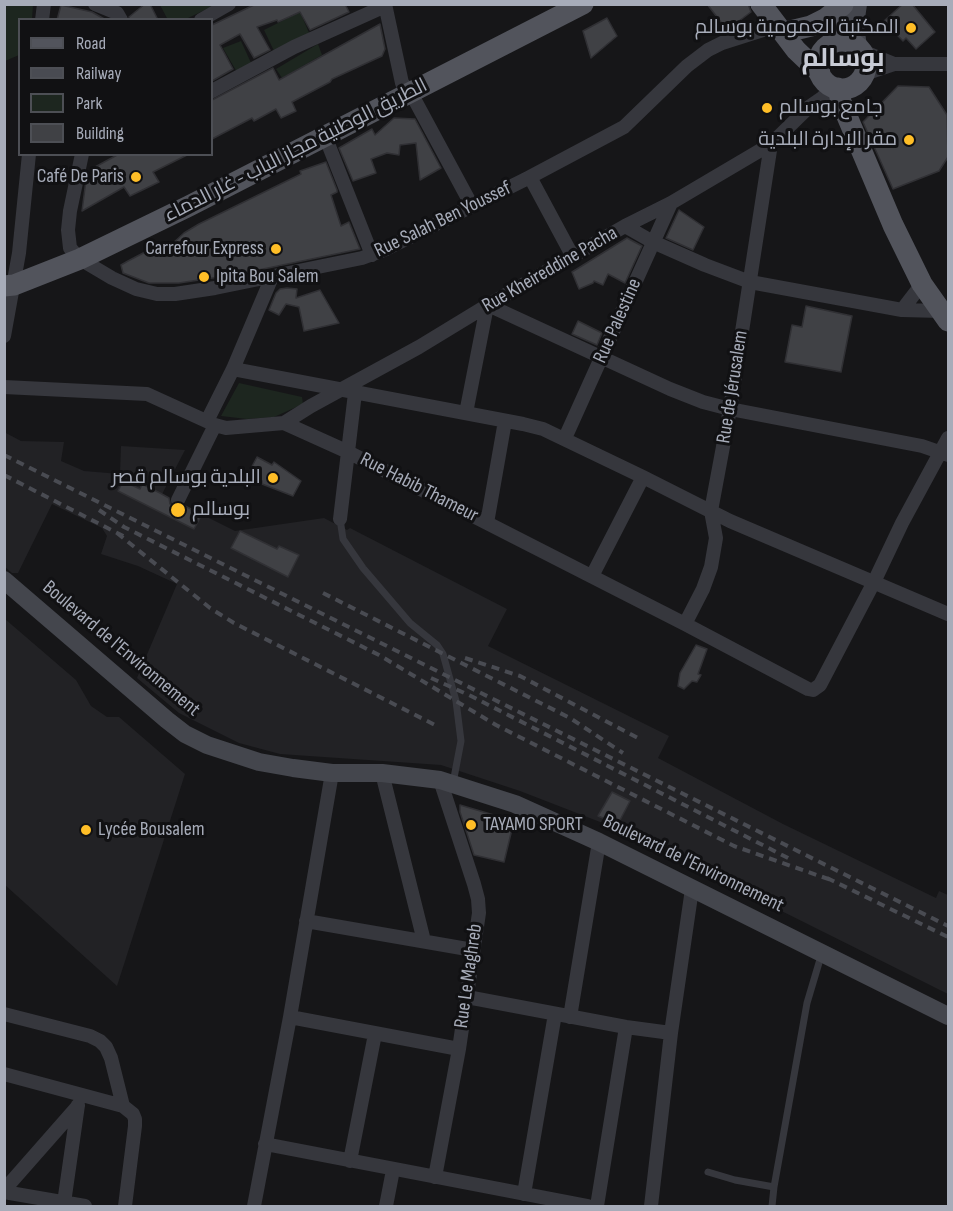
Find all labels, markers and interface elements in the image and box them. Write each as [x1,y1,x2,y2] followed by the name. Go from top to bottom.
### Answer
[695,16,899,40] place label: المكتبة العمومية بوسالم
[18,18,213,156] legend
[904,21,918,35] marker: المكتبة العمومية بوسالم
[76,33,106,54] text: Road
[801,43,885,75] district label: بوسالم
[76,63,121,84] text: Railway
[160,74,432,228] street label: الطريق الوطنية مجاز الباب - غار الدماء
[76,93,102,114] text: Park
[779,96,883,120] place label: جامع بوسالم
[760,101,774,115] marker: جامع بوسالم
[76,123,124,144] text: Building
[758,128,897,152] place label: مقر الإدارة البلدية
[902,133,916,147] marker: مقر الإدارة البلدية
[37,165,124,189] place label: Café De Paris
[129,170,143,184] marker: Café De Paris
[371,177,515,263] street label: Rue Salah Ben Youssef
[478,222,622,318] street label: Rue Kheireddine Pacha
[145,237,264,261] place label: Carrefour Express
[269,242,283,256] marker: Carrefour Express
[216,265,319,289] place label: Ipita Bou Salem
[197,270,211,284] marker: Ipita Bou Salem
[589,275,647,367] street label: Rue Palestine
[712,329,754,445] street label: Rue de Jérusalem
[356,448,482,528] street label: Rue Habib Thameur
[112,466,261,490] place label: البلدية بوسالم قصر
[266,471,280,485] marker: البلدية بوسالم قصر
[192,498,250,522] place label: بوسالم
[169,501,187,519] marker: بوسالم
[37,576,205,722] street label: Boulevard de l'Environnement
[599,810,787,918] street label: Boulevard de l'Environnement
[483,813,583,837] place label: TAYAMO SPORT
[98,818,205,842] place label: Lycée Bousalem
[464,818,478,832] marker: TAYAMO SPORT
[79,823,93,837] marker: Lycée Bousalem
[450,922,488,1030] street label: Rue Le Maghreb

